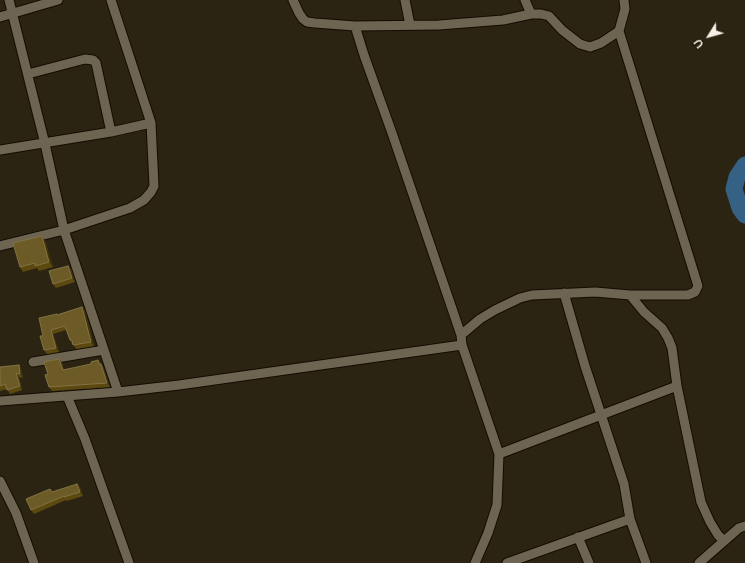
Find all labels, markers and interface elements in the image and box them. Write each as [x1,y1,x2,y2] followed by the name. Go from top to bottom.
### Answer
[689,16,729,56] north arrow
[691,36,707,51] text: U

